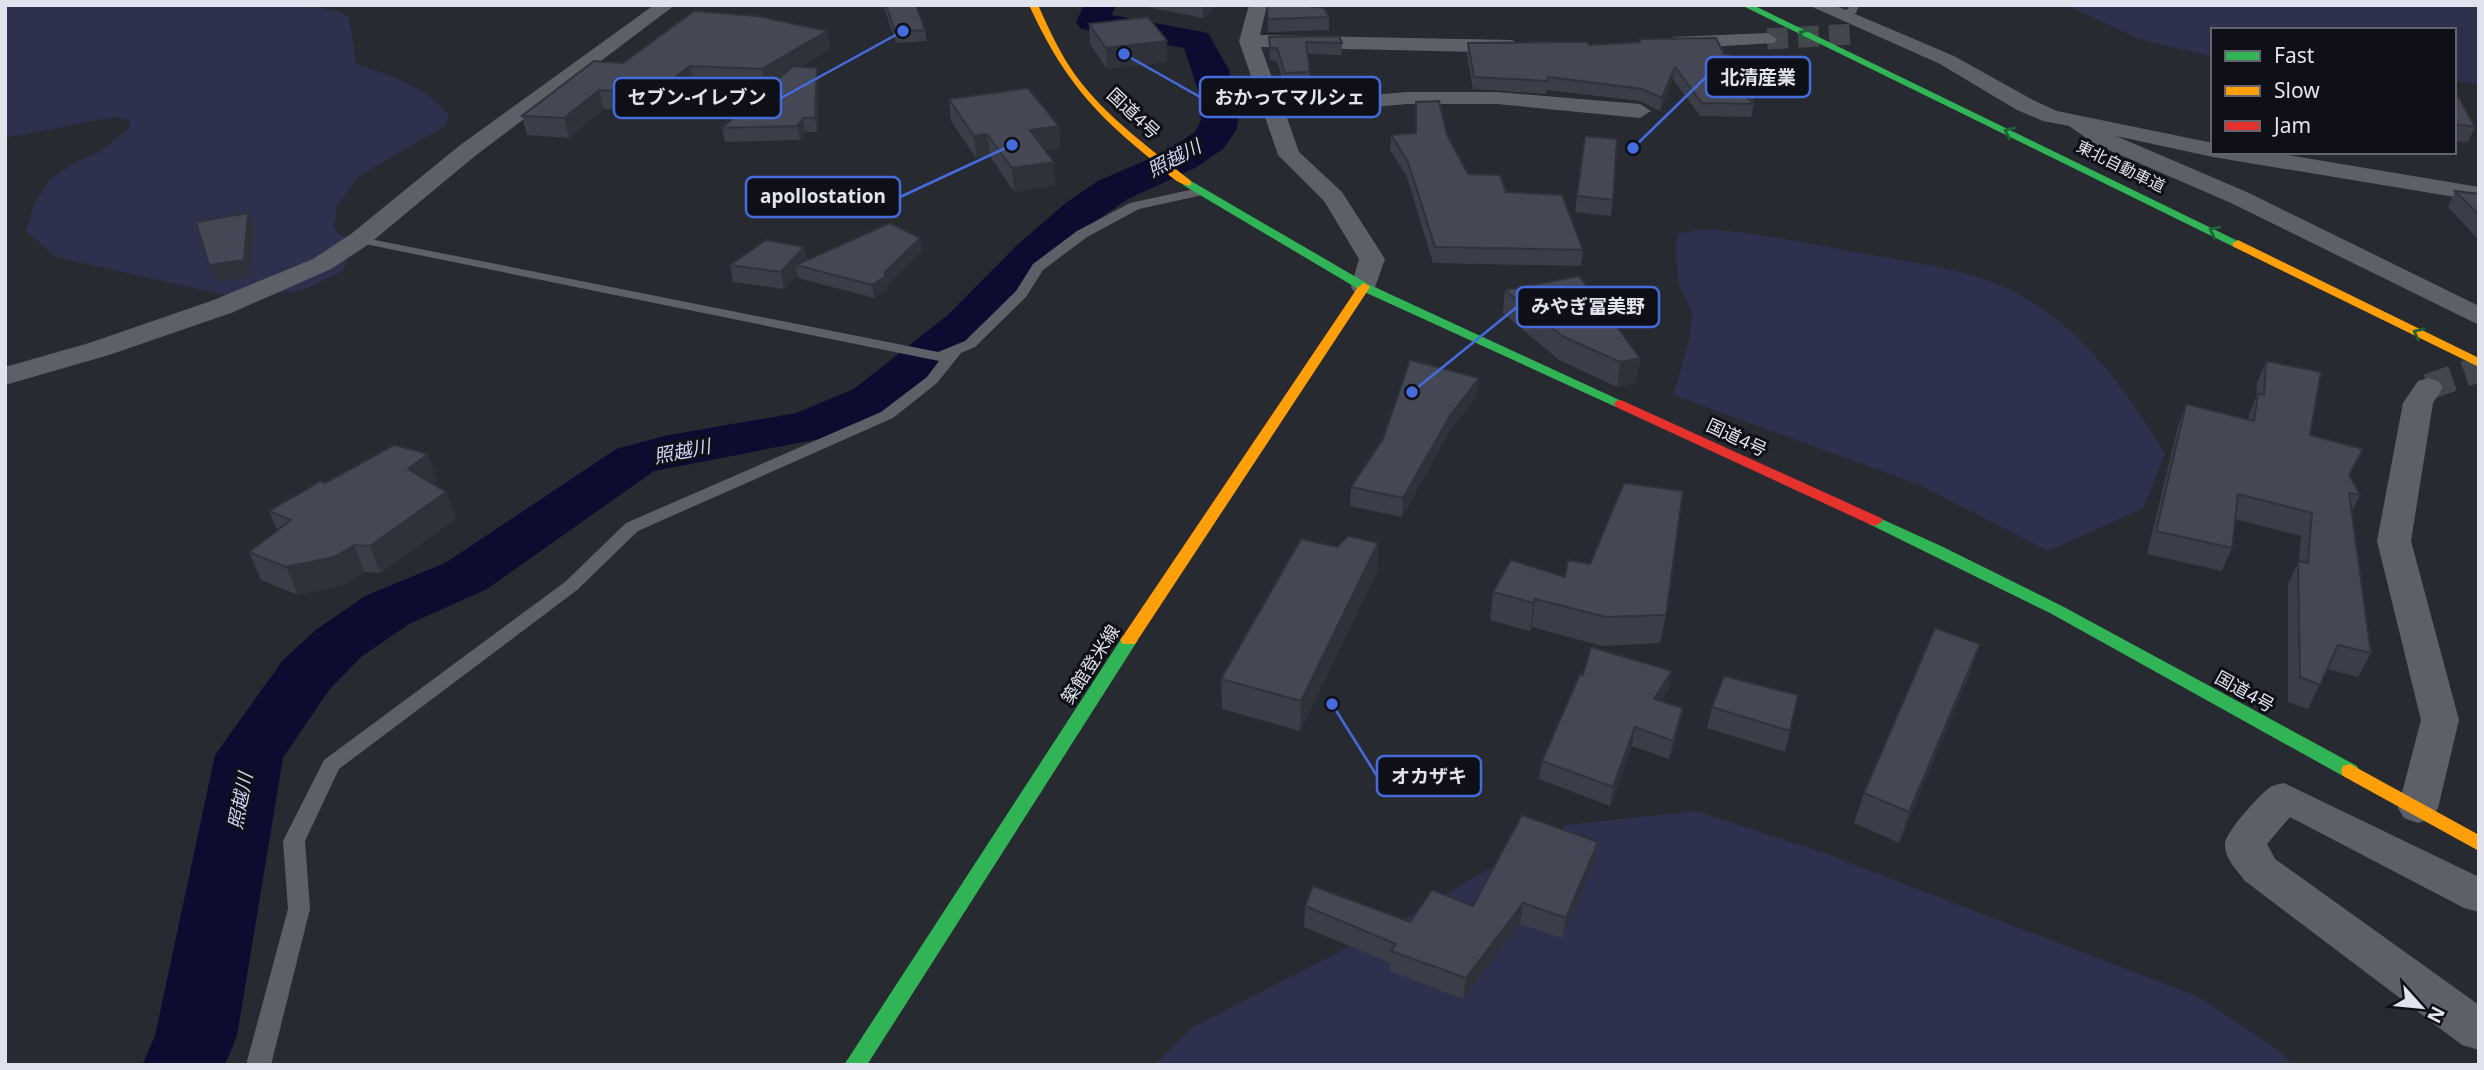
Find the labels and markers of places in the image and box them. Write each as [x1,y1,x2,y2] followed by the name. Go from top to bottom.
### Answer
[1706,57,1810,97] callout: 北清産業
[1200,77,1380,117] callout: おかってマルシェ
[614,78,781,118] callout: セブン-イレブン
[746,177,900,217] callout: apollostation
[1517,287,1659,327] callout: みやぎ冨美野
[1377,756,1481,796] callout: オカザキ

